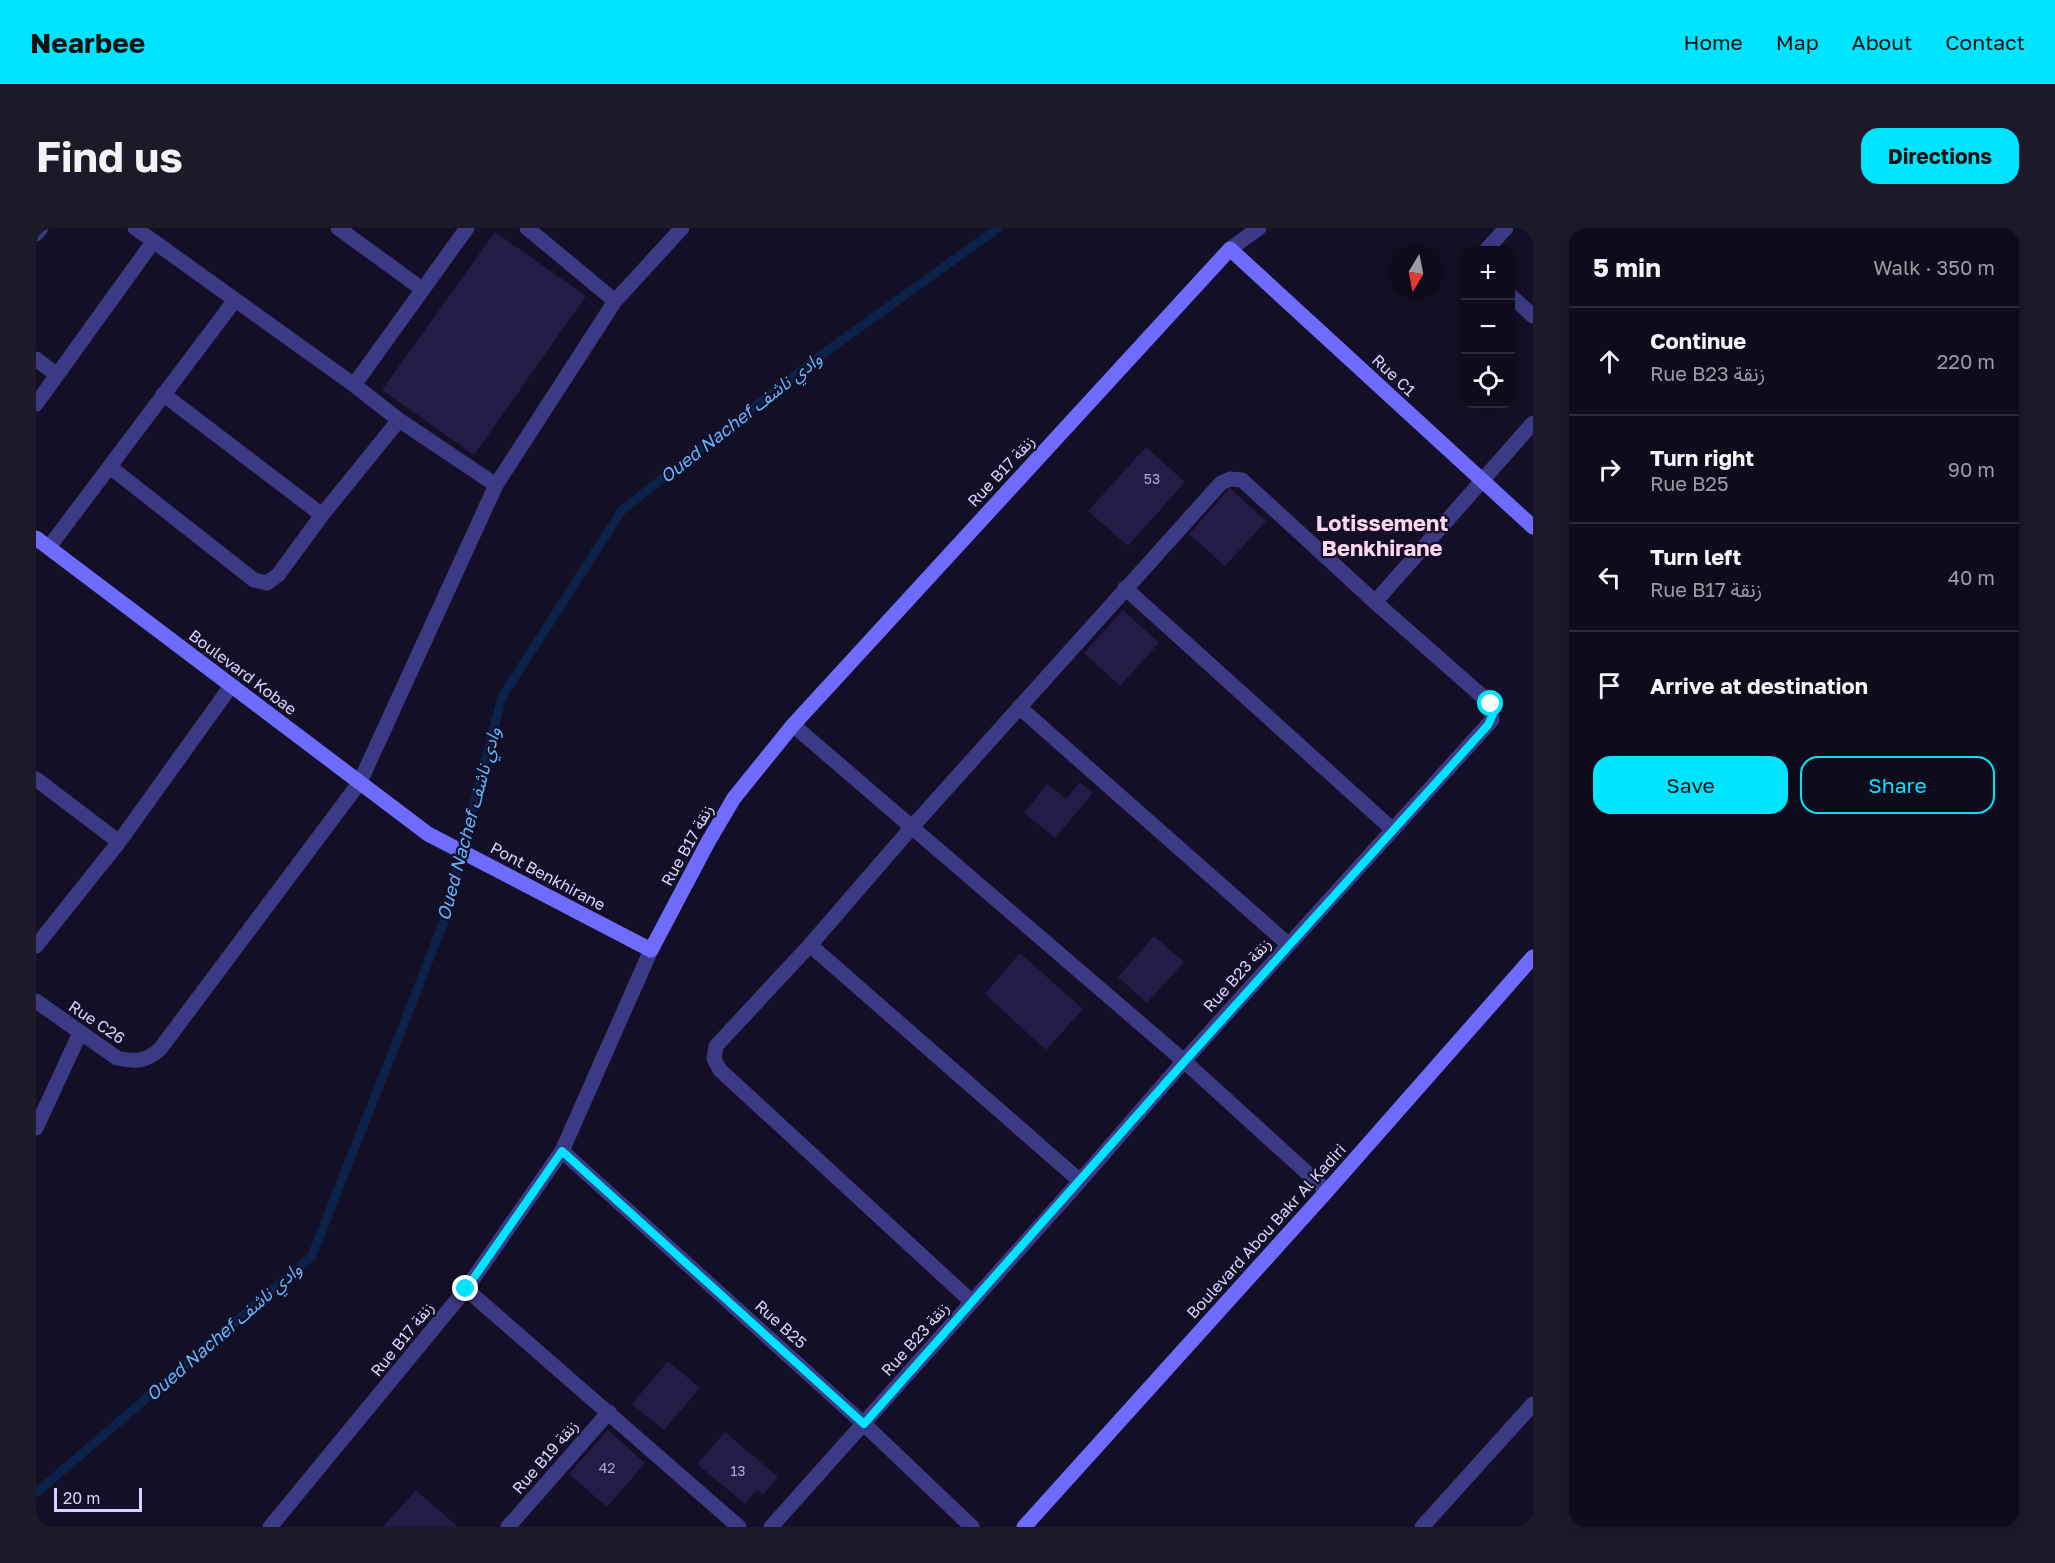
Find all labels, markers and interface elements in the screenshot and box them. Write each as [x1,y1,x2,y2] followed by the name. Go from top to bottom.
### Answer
[30,26,145,59] text: Nearbee
[1683,29,1743,55] text: Home
[1776,29,1819,55] text: Map
[1852,29,1912,55] text: About
[1945,29,2025,55] text: Contact
[1861,128,2019,184] button: Directions
[36,131,183,181] text: Find us
[1389,246,1443,300] north arrow
[1461,246,1515,408] map controls
[1461,246,1515,300] button: +
[1593,252,1661,283] text: 5 min
[1873,255,1995,279] text: Walk · 350 m
[1461,300,1515,354] button: −
[1650,327,1746,354] text: Continue
[1593,345,1626,378] icon: ahead
[655,347,828,491] water label: Oued Nachef وادي ناشف
[1937,349,1995,373] text: 220 m
[1368,350,1420,400] street label: Rue C1
[1461,354,1515,408] button: locate
[1650,361,1765,385] text: Rue B23 زنقة
[963,431,1039,511] street label: Rue B17 زنقة
[1650,444,1754,471] text: Turn right
[1593,453,1626,486] icon: right
[1948,457,1995,481] text: 90 m
[1144,470,1160,487] house number: 53
[1650,471,1729,495] text: Rue B25
[1316,509,1448,561] district label: Lotissement Benkhirane
[1650,543,1741,570] text: Turn left
[1593,561,1626,594] icon: left
[1948,565,1995,589] text: 40 m
[1650,577,1762,601] text: Rue B17 زنقة
[185,625,301,719] street label: Boulevard Kobae
[1593,669,1626,702] icon: arrive
[1650,672,1868,699] text: Arrive at destination
[1477,690,1503,716] route start
[432,725,508,924] water label: Oued Nachef وادي ناشف
[1593,756,1788,814] button: Save
[1800,756,1995,814] button: Share
[656,801,718,889] street label: Rue B17 زنقة
[487,837,609,915] street label: Pont Benkhirane
[1199,934,1275,1016] street label: Rue B23 زنقة
[65,996,129,1048] street label: Rue C26
[1182,1139,1350,1323] street label: Boulevard Abou Bakr Al Kadiri
[141,1258,309,1408] water label: Oued Nachef وادي ناشف
[452,1275,478,1301] route end
[751,1296,811,1352] street label: Rue B25
[366,1298,438,1380] street label: Rue B17 زنقة
[877,1298,953,1380] street label: Rue B23 زنقة
[508,1416,582,1498] street label: Rue B19 زنقة
[599,1459,615,1476] house number: 42
[731,1462,745,1479] house number: 13
[54,1485,142,1512] scale bar
[63,1488,100,1508] text: 20 m

